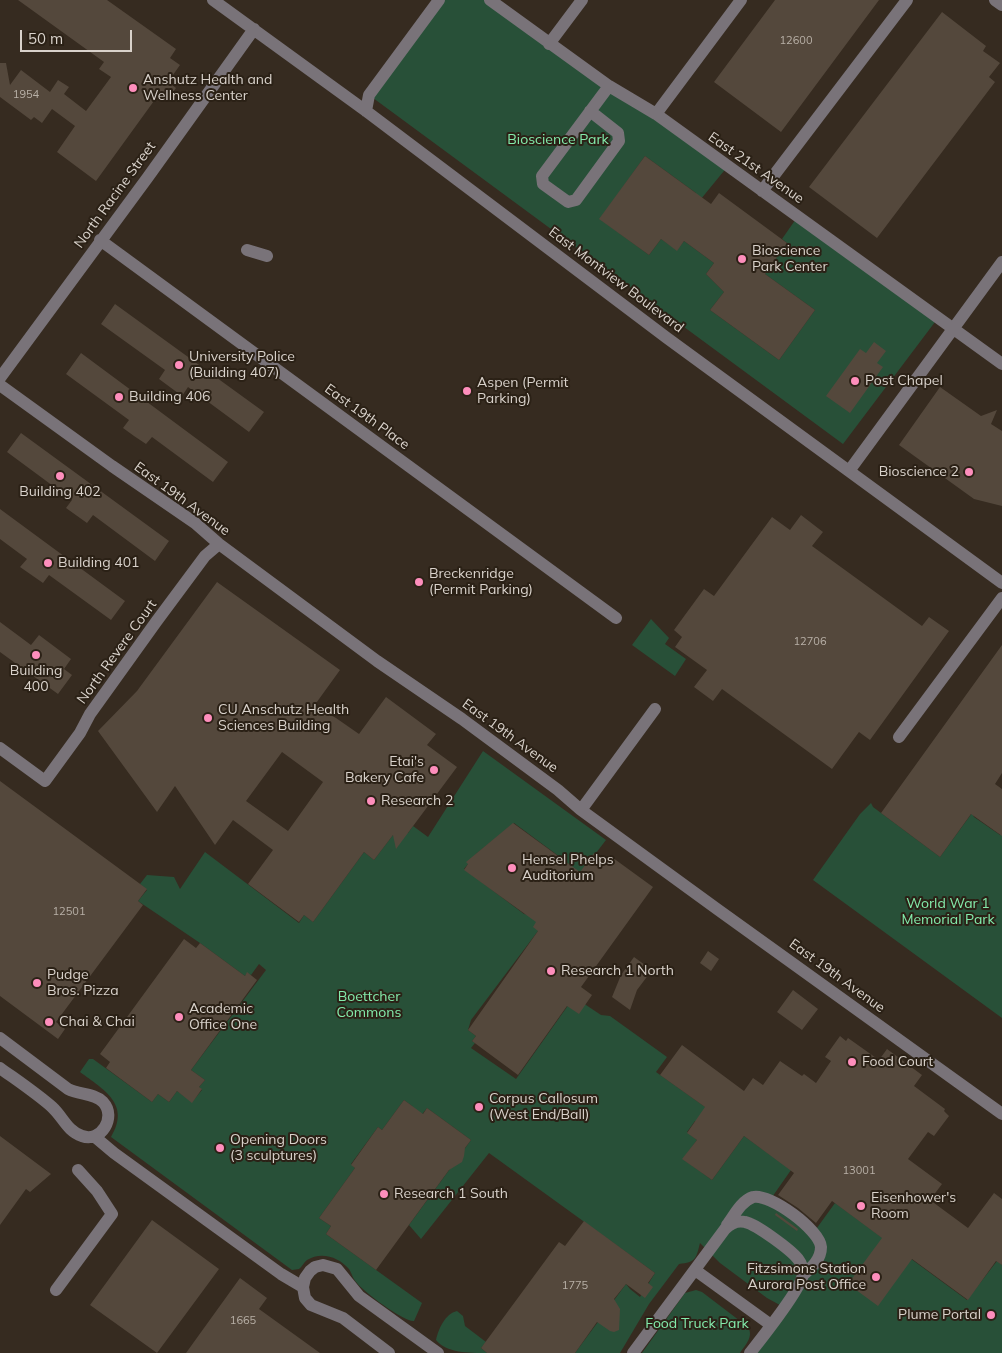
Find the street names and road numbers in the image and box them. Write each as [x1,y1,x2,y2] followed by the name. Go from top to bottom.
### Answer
[705,129,807,207] street label: East 21st Avenue
[71,139,159,251] street label: North Racine Street
[545,224,687,336] street label: East Montview Boulevard
[321,381,413,453] street label: East 19th Place
[131,459,233,539] street label: East 19th Avenue
[74,597,160,707] street label: North Revere Court
[459,696,561,776] street label: East 19th Avenue
[786,936,888,1016] street label: East 19th Avenue

